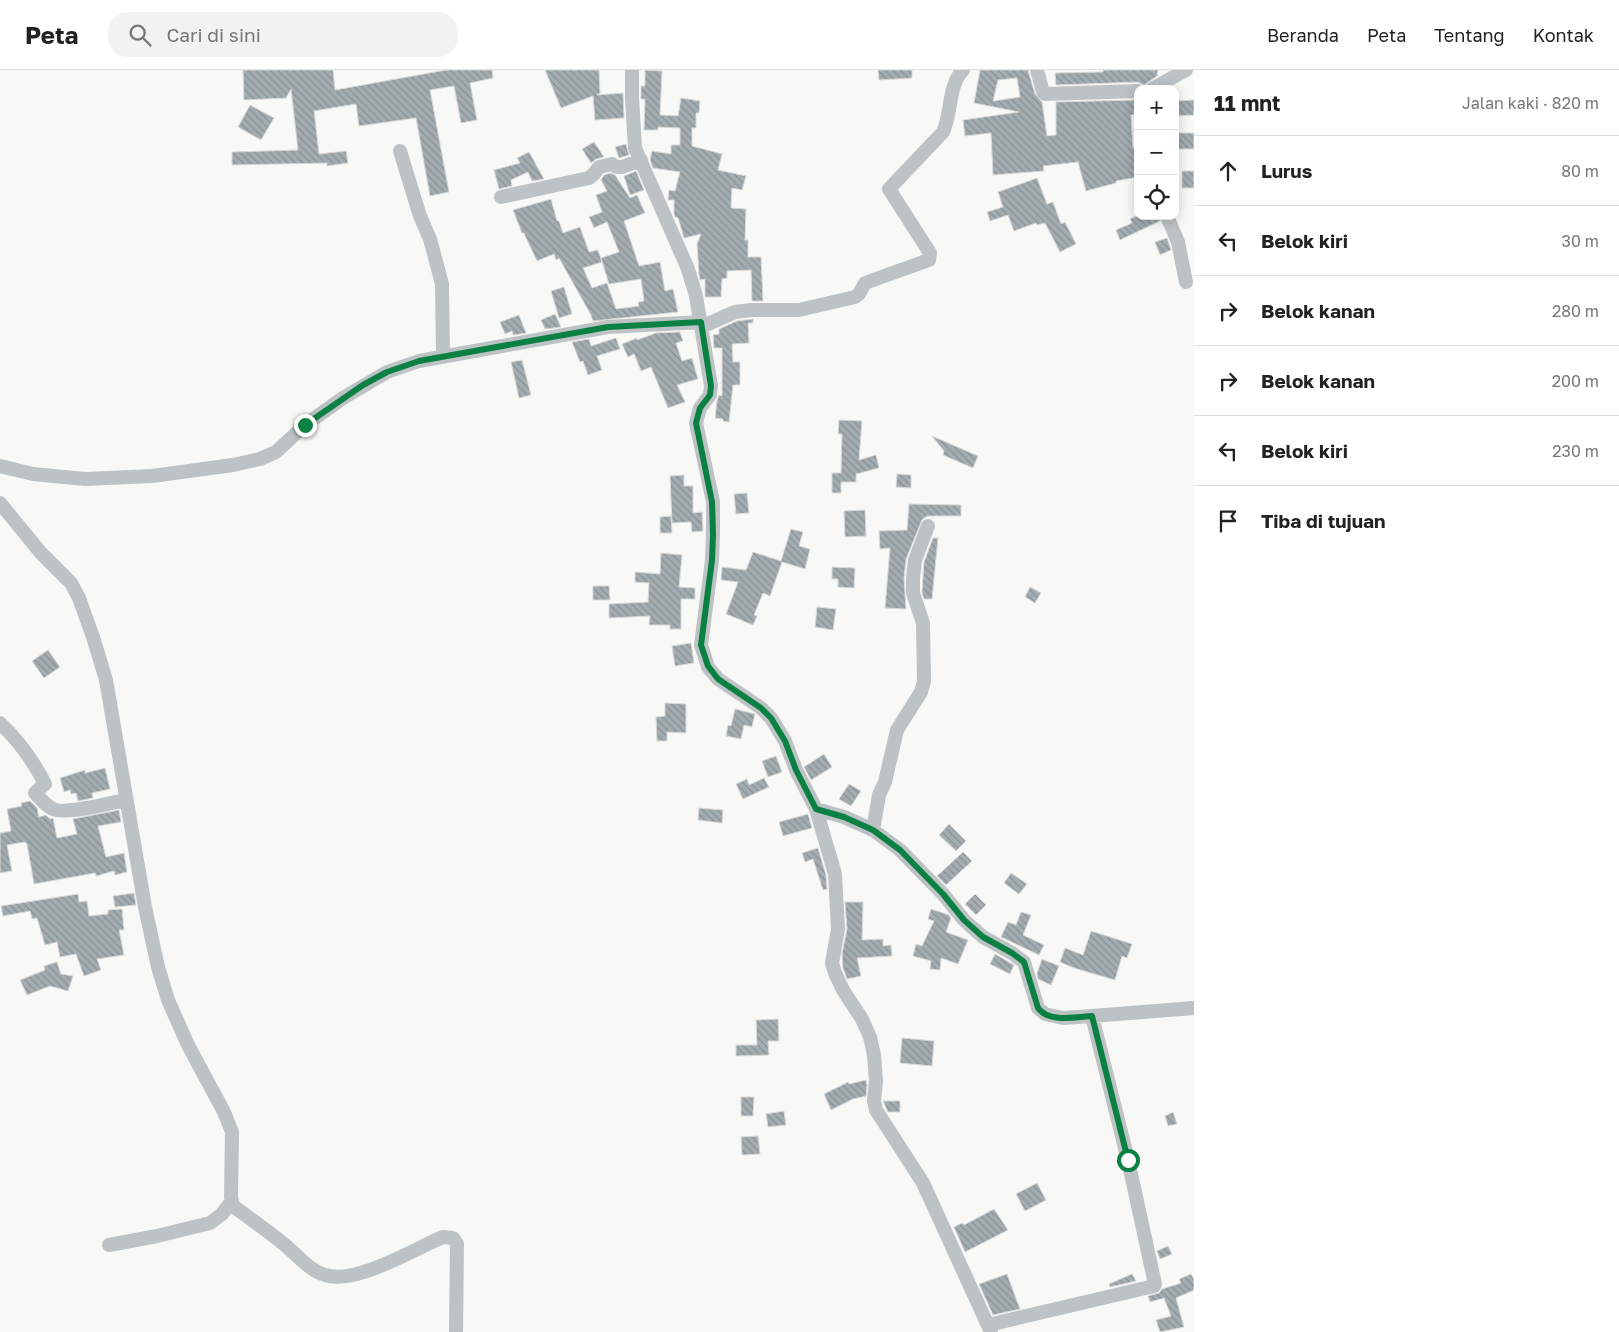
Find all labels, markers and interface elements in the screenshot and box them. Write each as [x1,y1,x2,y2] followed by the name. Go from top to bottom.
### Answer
[108,12,458,57] search box
[25,20,78,49] text: Peta
[126,21,154,49] icon: search
[166,23,261,46] text: Cari di sini
[1267,24,1339,46] text: Beranda
[1367,24,1406,46] text: Peta
[1434,24,1505,46] text: Tentang
[1533,24,1594,46] text: Kontak
[1134,85,1179,220] map controls
[1134,85,1179,130] button: +
[1214,90,1280,116] text: 11 mnt
[1462,93,1599,113] text: Jalan kaki · 820 m
[1134,130,1179,175] button: −
[1214,157,1242,185] icon: ahead
[1261,159,1312,182] text: Lurus
[1561,161,1599,181] text: 80 m
[1134,175,1179,220] button: locate
[1214,227,1242,255] icon: left
[1261,229,1348,252] text: Belok kiri
[1562,231,1599,251] text: 30 m
[1214,297,1242,325] icon: right
[1261,299,1375,322] text: Belok kanan
[1552,301,1599,321] text: 280 m
[1214,367,1242,395] icon: right
[1261,369,1375,392] text: Belok kanan
[1552,371,1599,391] text: 200 m
[294,414,317,437] route end
[1214,437,1242,465] icon: left
[1261,439,1348,462] text: Belok kiri
[1552,441,1599,461] text: 230 m
[1214,507,1242,535] icon: arrive
[1261,509,1386,532] text: Tiba di tujuan
[1117,1149,1140,1172] route start

